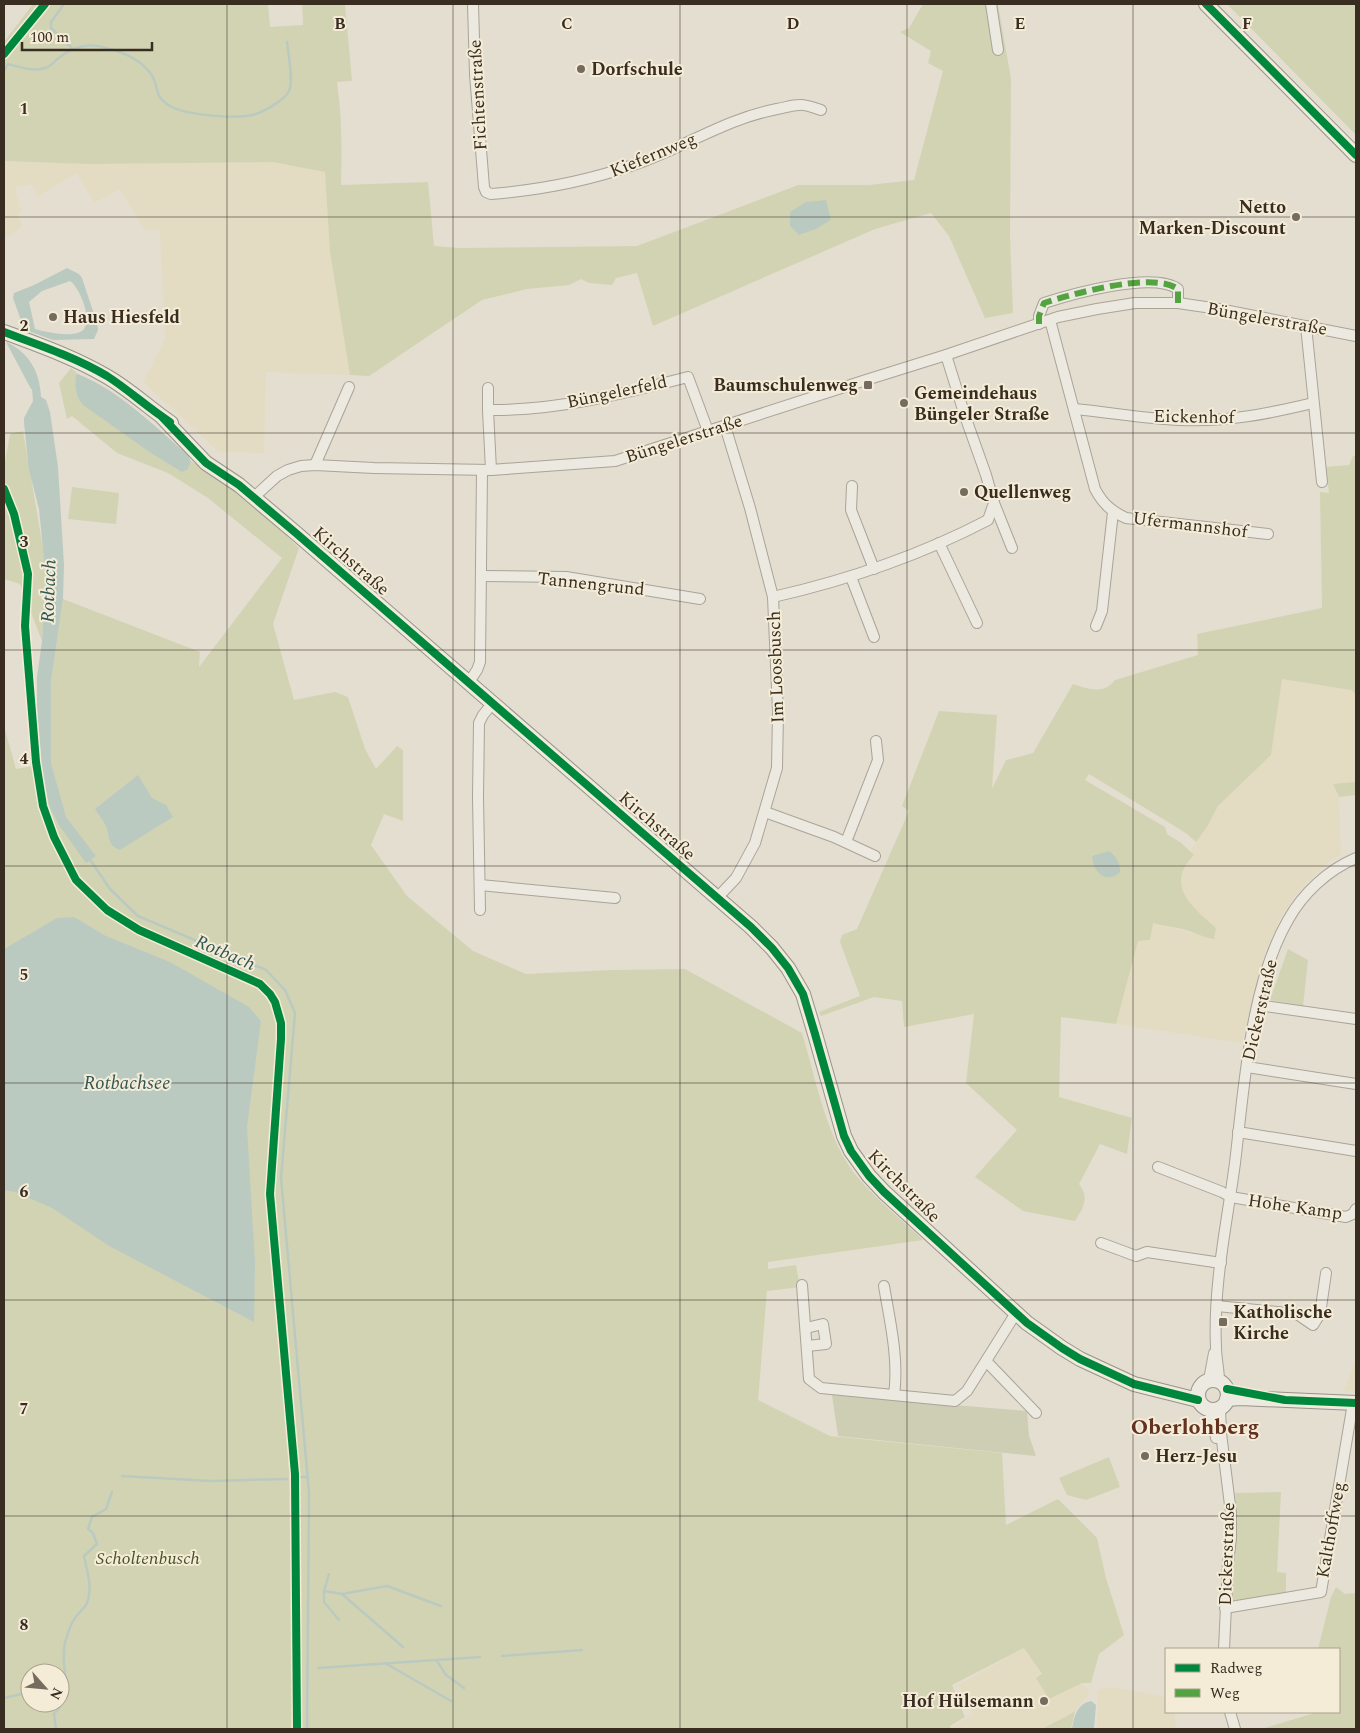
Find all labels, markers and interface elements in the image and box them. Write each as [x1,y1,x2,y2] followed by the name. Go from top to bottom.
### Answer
[334,12,346,36] text: B
[561,12,573,36] text: C
[787,12,800,36] text: D
[1015,12,1025,36] text: E
[1242,12,1252,36] text: F
[22,20,152,52] scale bar
[30,26,69,49] text: 100 m
[462,39,494,151] street label: Fichtenstraße
[591,56,683,83] place label: Dorfschule
[575,63,587,75] marker: Dorfschule
[20,97,28,121] text: 1
[606,125,700,185] street label: Kiefernweg
[1139,194,1286,242] place label: Netto Marken-Discount
[1290,211,1302,223] marker: Netto Marken-Discount
[1205,295,1329,343] street label: Büngelerstraße
[63,304,181,331] place label: Haus Hiesfeld
[47,311,59,323] marker: Haus Hiesfeld
[20,314,29,338] text: 2
[564,368,670,416] street label: Büngelerfeld
[713,372,858,399] place label: Baumschulenweg
[862,379,874,391] marker: Baumschulenweg
[914,380,1049,428] place label: Gemeindehaus Büngeler Straße
[898,397,910,409] marker: Gemeindehaus Büngeler Straße
[1153,403,1237,431] street label: Eickenhof
[622,407,746,471] street label: Büngelerstraße
[974,479,1071,506] place label: Quellenweg
[958,486,970,498] marker: Quellenweg
[1131,505,1251,546] street label: Ufermannshof
[306,520,396,602] street label: Kirchstraße
[20,530,29,554] text: 3
[33,559,65,623] water label: Rotbach
[536,565,646,603] street label: Tannengrund
[761,610,791,724] street label: Im Loosbusch
[20,747,29,771] text: 4
[612,785,702,867] street label: Kirchstraße
[190,927,260,979] water label: Rotbach
[1235,956,1285,1064] street label: Dickerstraße
[20,963,28,987] text: 5
[83,1069,171,1098] water label: Rotbachsee
[861,1143,947,1229] street label: Kirchstraße
[20,1180,29,1204] text: 6
[1246,1187,1344,1227] street label: Hohe Kamp
[1233,1299,1332,1347] place label: Katholische Kirche
[1217,1316,1229,1328] marker: Katholische Kirche
[20,1397,29,1421] text: 7
[1131,1411,1259,1444] district label: Oberlohberg
[1155,1443,1237,1470] place label: Herz-Jesu
[1139,1450,1151,1462] marker: Herz-Jesu
[1309,1480,1353,1580] street label: Kalthoffweg
[1212,1502,1242,1606] street label: Dickerstraße
[96,1545,200,1572] park label: Scholtenbusch
[20,1613,29,1637] text: 8
[1165,1648,1340,1713] legend
[1210,1657,1263,1680] text: Radweg
[20,1663,70,1713] north arrow
[1210,1682,1240,1705] text: Weg
[44,1684,68,1704] text: N
[902,1688,1034,1715] place label: Hof Hülsemann
[1038,1695,1050,1707] marker: Hof Hülsemann

